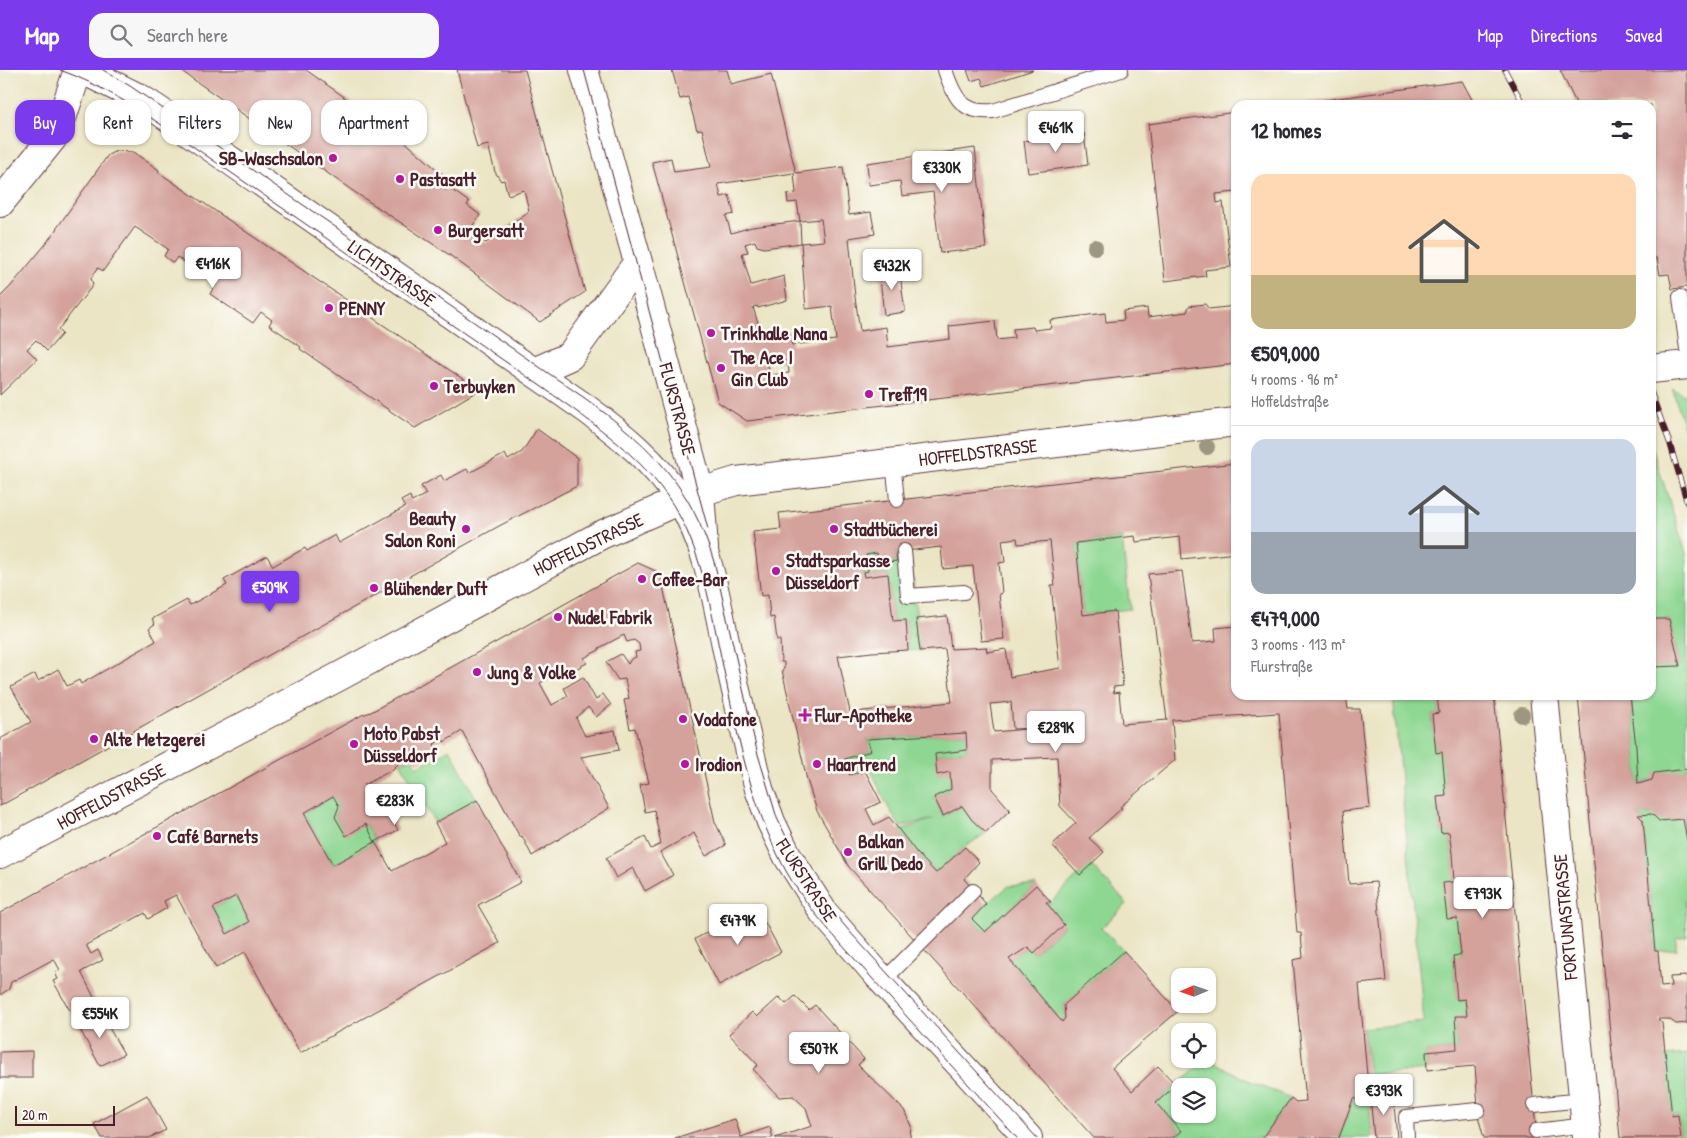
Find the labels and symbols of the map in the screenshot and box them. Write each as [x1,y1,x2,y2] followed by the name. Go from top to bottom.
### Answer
[1021,111,1091,153] pin: €461K
[219,145,323,171] place label: SB-Waschsalon
[907,150,977,193] pin: €330K
[327,152,339,164] marker: SB-Waschsalon
[410,166,477,192] place label: Pastasatt
[394,173,406,185] marker: Pastasatt
[448,217,525,244] place label: Burgersatt
[432,224,444,236] marker: Burgersatt
[343,233,441,313] street label: LICHTSTRASSE
[178,246,248,289] pin: €416K
[857,248,927,291] pin: €432K
[339,295,386,321] place label: PENNY
[323,302,335,314] marker: PENNY
[720,320,828,346] place label: Trinkhalle Nana
[705,327,717,339] marker: Trinkhalle Nana
[730,344,793,392] place label: The Ace I Gin Club
[653,359,703,459] street label: FLURSTRASSE
[715,362,727,374] marker: The Ace I Gin Club
[443,373,516,400] place label: Terbuyken
[428,380,440,392] marker: Terbuyken
[878,381,927,407] place label: Treff19
[863,388,875,400] marker: Treff19
[917,432,1040,472] street label: HOFFELDSTRASSE
[385,505,456,553] place label: Beauty Salon Roni
[529,506,648,582] street label: HOFFELDSTRASSE
[844,516,938,542] place label: Stadtbücherei
[460,523,472,535] marker: Beauty Salon Roni
[828,523,840,535] marker: Stadtbücherei
[786,547,891,595] place label: Stadtsparkasse Düsseldorf
[770,565,782,577] marker: Stadtsparkasse Düsseldorf
[652,566,728,592] place label: Coffee-Bar
[235,570,305,613] pin: €509K
[636,573,648,585] marker: Coffee-Bar
[384,575,489,601] place label: Blühender Duft
[368,582,380,594] marker: Blühender Duft
[568,604,652,630] place label: Nudel Fabrik
[552,611,564,623] marker: Nudel Fabrik
[487,659,577,686] place label: Jung & Volke
[471,666,483,678] marker: Jung & Volke
[814,702,913,729] place label: Flur-Apotheke
[693,706,757,732] place label: Vodafone
[799,709,811,721] marker: Flur-Apotheke
[1021,710,1091,753] pin: €289K
[677,713,689,725] marker: Vodafone
[364,720,441,768] place label: Moto Pabst Düsseldorf
[104,726,205,753] place label: Alte Metzgerei
[88,733,100,745] marker: Alte Metzgerei
[348,738,360,750] marker: Moto Pabst Düsseldorf
[695,751,743,777] place label: Irodion
[827,751,896,777] place label: Haartrend
[52,756,170,836] street label: HOFFELDSTRASSE
[679,758,691,770] marker: Irodion
[811,758,823,770] marker: Haartrend
[360,784,430,826] pin: €283K
[167,823,259,849] place label: Café Barnets
[858,828,923,876] place label: Balkan Grill Dedo
[151,830,163,842] marker: Café Barnets
[770,832,844,927] street label: FLURSTRASSE
[842,846,854,858] marker: Balkan Grill Dedo
[1546,852,1584,982] street label: FORTUNASTRASSE
[1448,876,1518,919] pin: €793K
[703,904,773,946] pin: €479K
[1171,968,1216,1012] north arrow
[65,996,135,1039] pin: €554K
[784,1032,854,1074] pin: €507K
[1349,1074,1419,1116] pin: €393K
[15,1103,115,1126] scale bar

